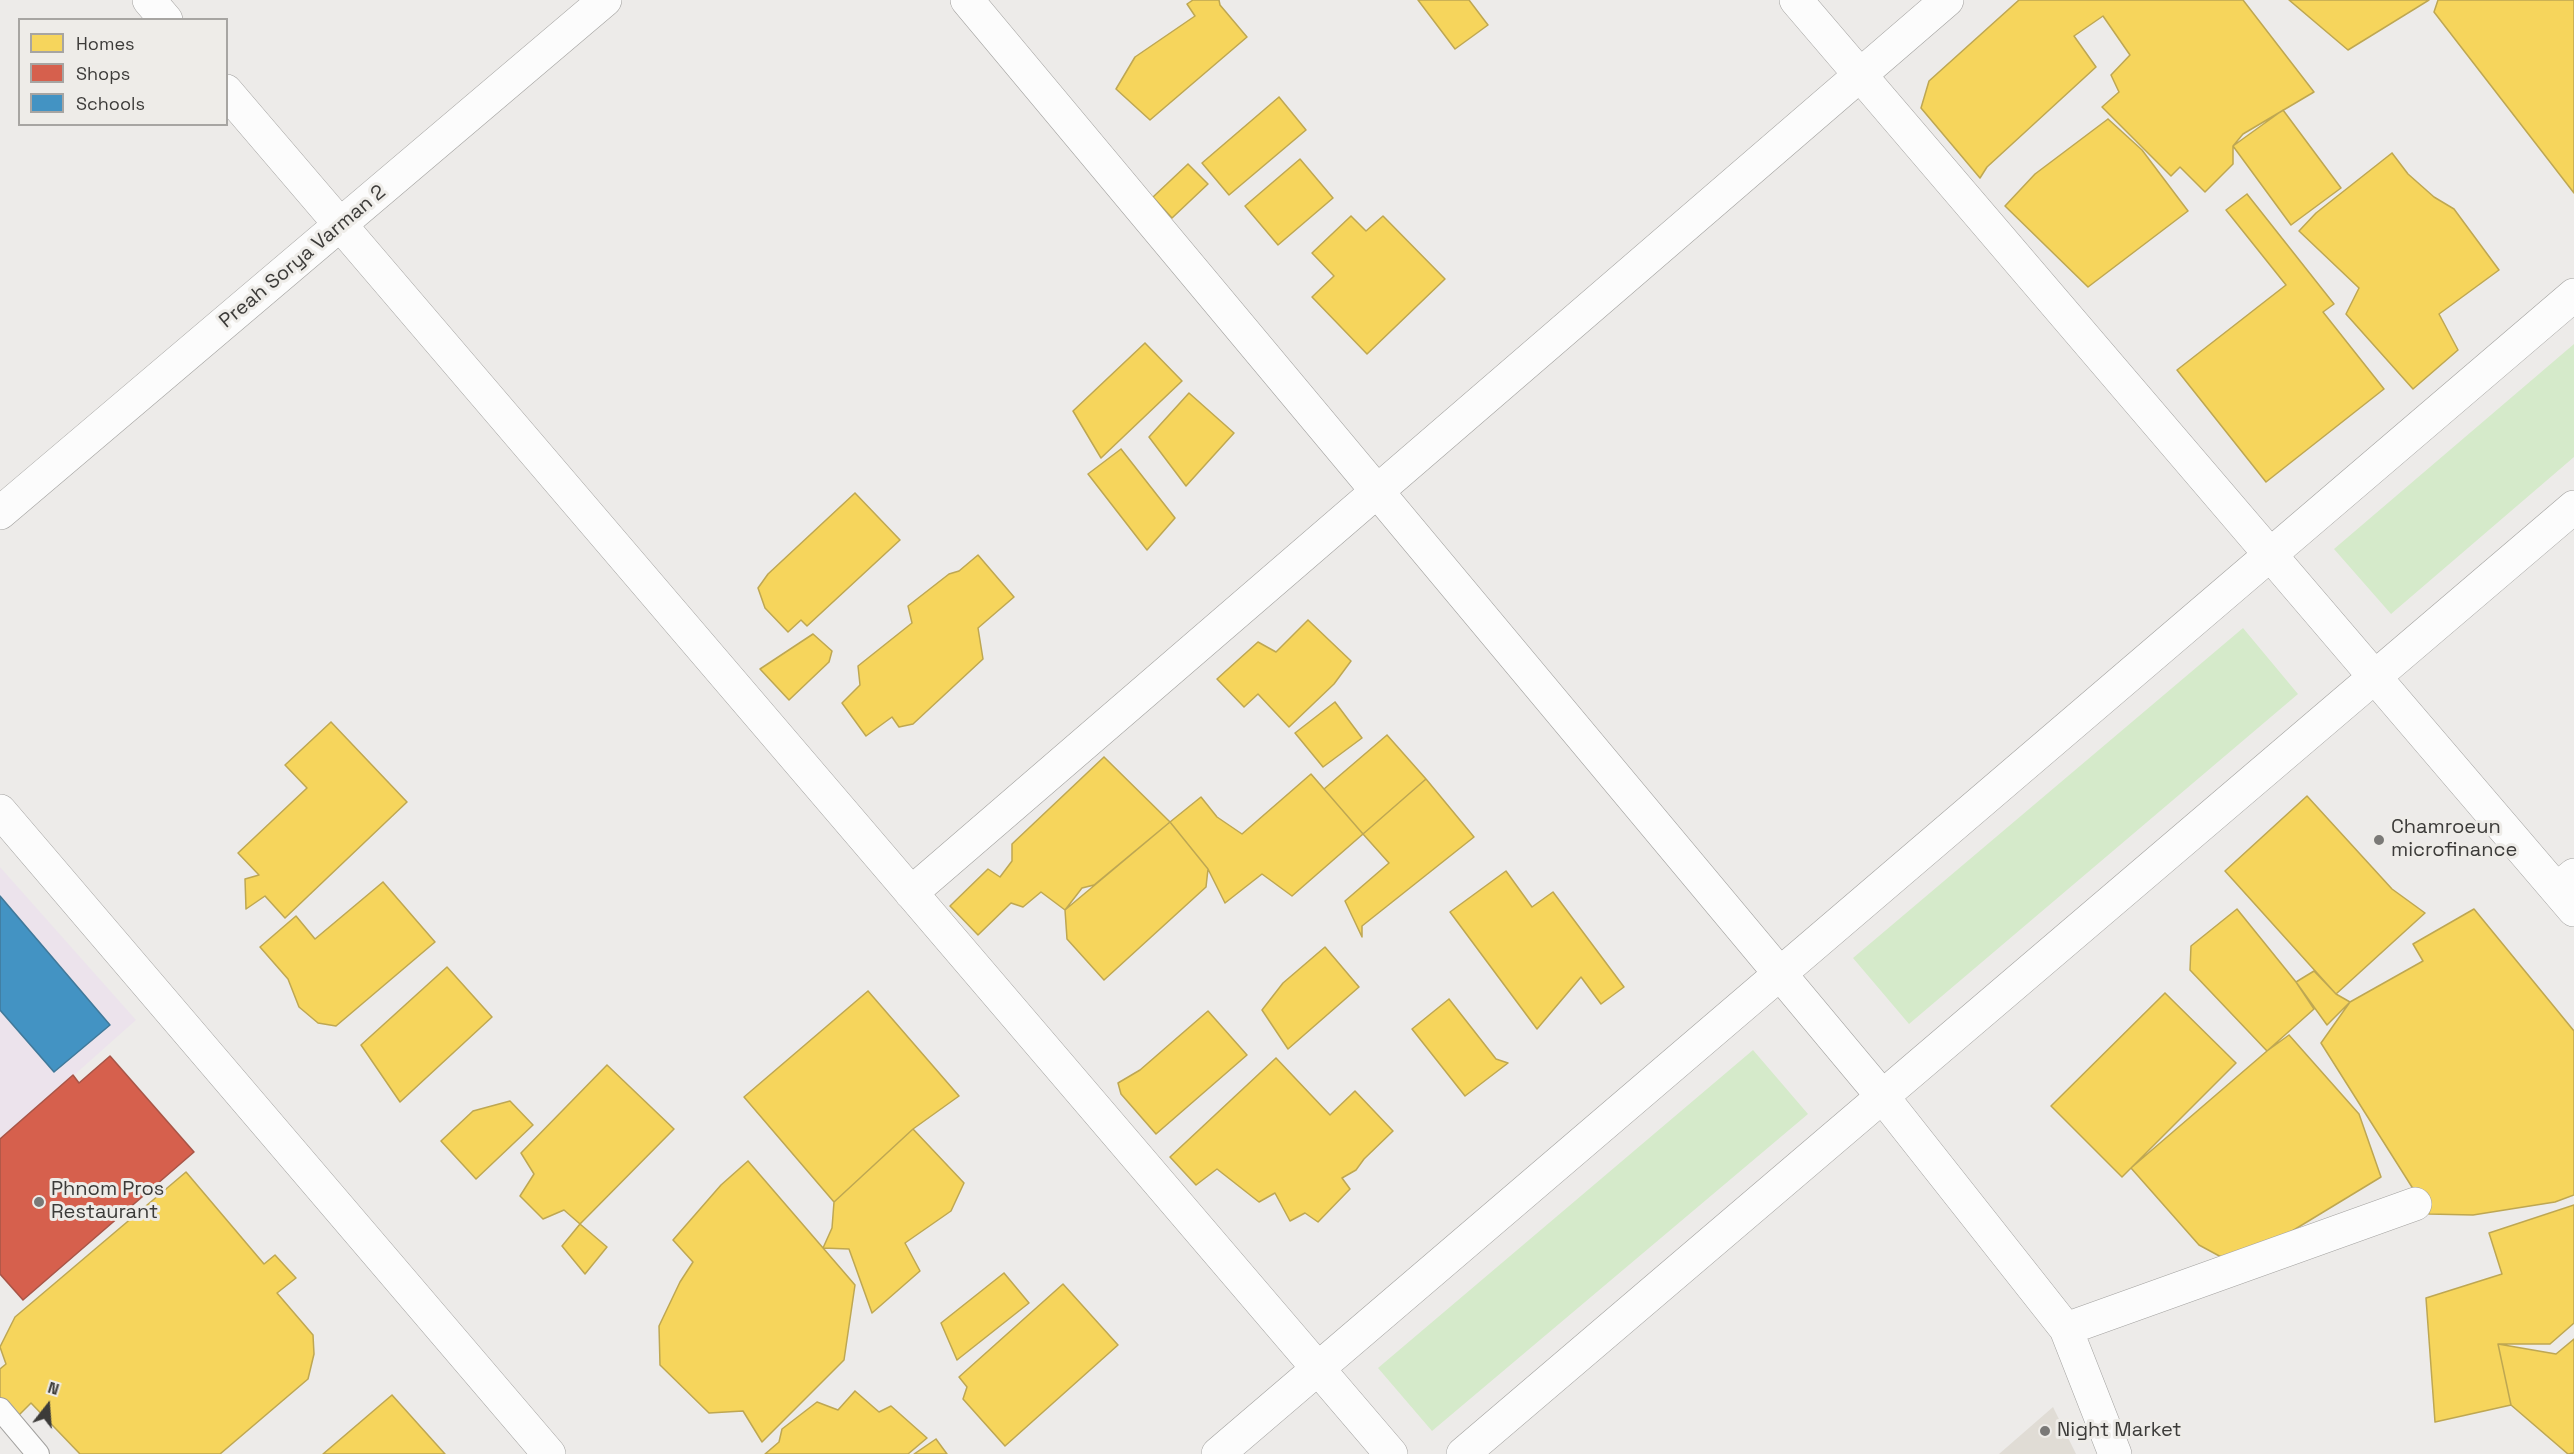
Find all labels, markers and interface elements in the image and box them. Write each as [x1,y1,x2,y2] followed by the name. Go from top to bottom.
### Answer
[18,18,228,126] legend
[76,32,135,55] text: Homes
[76,62,130,85] text: Shops
[76,92,145,115] text: Schools
[215,180,391,334] street label: Preah Sorya Varman 2
[2391,816,2517,863] place label: Chamroeun microfinance
[2372,833,2386,847] marker: Chamroeun microfinance
[51,1178,164,1225] place label: Phnom Pros Restaurant
[32,1195,46,1209] marker: Phnom Pros Restaurant
[18,1376,78,1436] north arrow
[45,1377,62,1400] text: N
[2057,1419,2182,1443] place label: Night Market
[2038,1424,2052,1438] marker: Night Market

